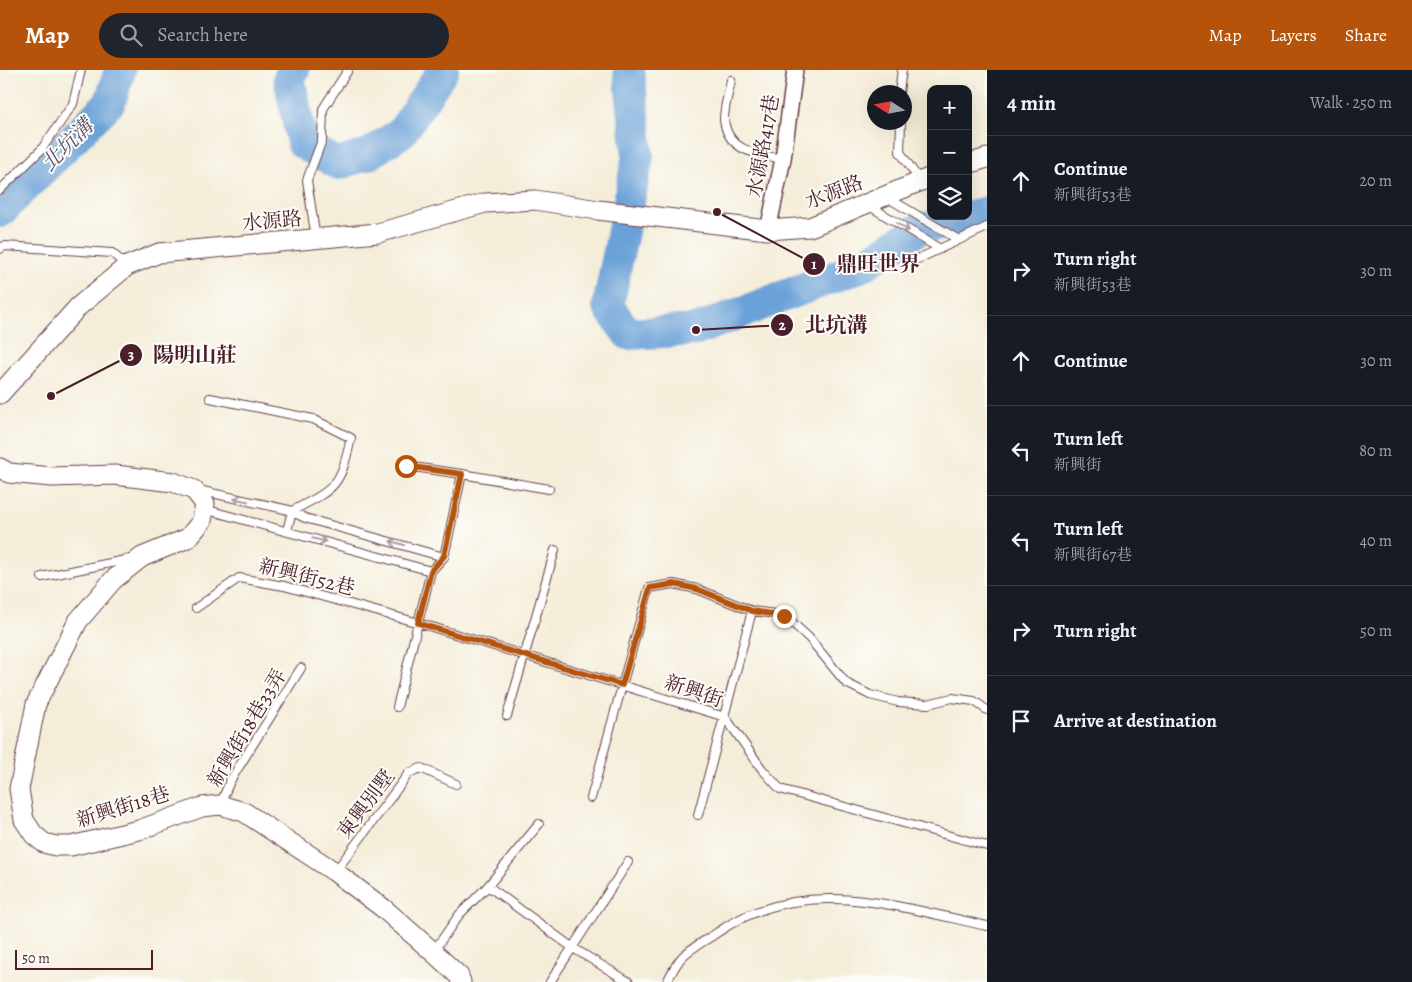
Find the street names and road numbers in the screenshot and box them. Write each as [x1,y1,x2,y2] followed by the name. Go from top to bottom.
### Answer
[741,92,785,200] street label: 水源路417巷
[801,169,867,215] street label: 水源路
[241,205,303,237] street label: 水源路
[256,552,358,602] street label: 新興街52巷
[201,664,293,792] street label: 新興街18巷33弄
[661,668,727,714] street label: 新興街
[331,764,401,844] street label: 東興別墅
[73,780,173,834] street label: 新興街18巷

